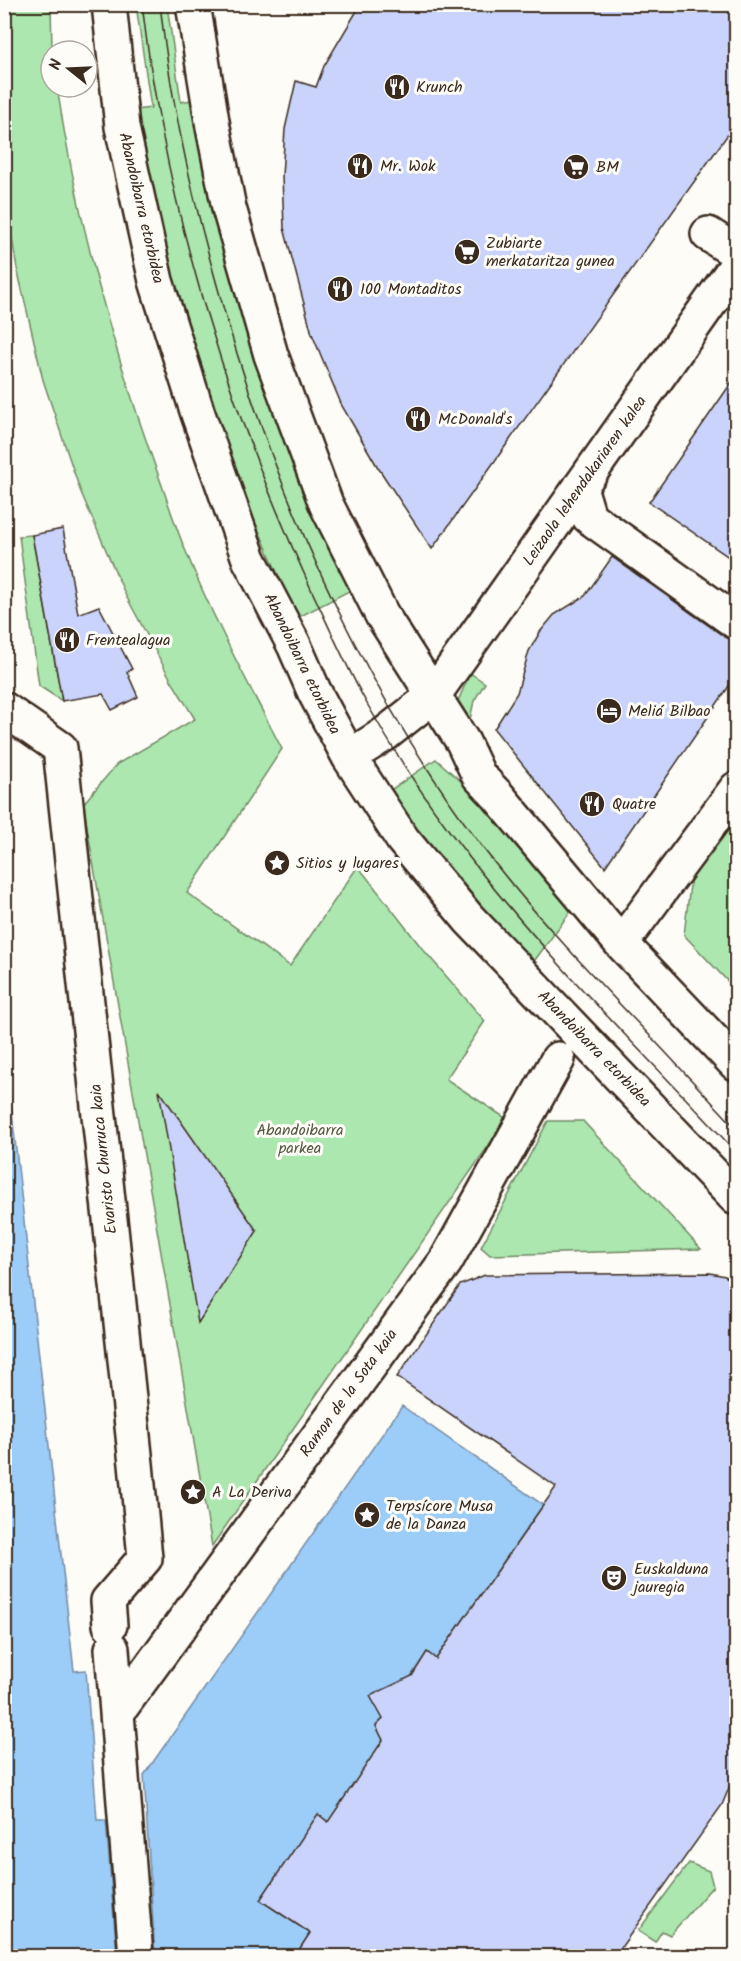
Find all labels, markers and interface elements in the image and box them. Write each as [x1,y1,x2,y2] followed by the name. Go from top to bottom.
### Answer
[39,39,99,99] north arrow
[43,56,70,73] text: N
[382,72,412,102] restaurant icon: Krunch
[416,75,463,100] place label: Krunch
[111,130,171,286] street label: Abandoibarra etorbidea
[345,151,375,181] restaurant icon: Mr. Wok
[561,152,591,182] supermarket icon: BM
[380,154,436,179] place label: Mr. Wok
[596,155,619,180] place label: BM
[486,231,615,274] place label: Zubiarte merkataritza gunea
[452,237,482,267] supermarket icon: Zubiarte merkataritza gunea
[325,274,355,304] restaurant icon: 100 Montaditos
[360,277,462,302] place label: 100 Montaditos
[517,391,653,571] street label: Leizaola lehendakariaren kalea
[403,404,433,434] restaurant icon: McDonald's
[438,407,513,432] place label: McDonald's
[257,589,347,739] street label: Abandoibarra etorbidea
[52,625,82,655] restaurant icon: Frentealagua
[86,628,171,653] place label: Frentealagua
[594,696,624,726] hotel icon: Meliá Bilbao
[628,699,711,724] place label: Meliá Bilbao
[577,789,607,819] restaurant icon: Quatre
[612,792,656,817] place label: Quatre
[262,848,292,878] place icon: Sitios y lugares
[296,851,399,876] place label: Sitios y lugares
[531,985,657,1113] street label: Abandoibarra etorbidea
[84,1083,124,1235] street label: Evaristo Churruca kaia
[256,1118,344,1161] park label: Abandoibarra parkea
[294,1324,404,1462] street label: Ramon de la Sota kaia
[178,1477,208,1507] place icon: A La Deriva
[212,1480,292,1505] place label: A La Deriva
[386,1494,493,1537] place label: Terpsícore Musa de la Danza
[352,1500,382,1530] place icon: Terpsícore Musa de la Danza
[630,1557,709,1600] place label: Euskalduna jauregia
[599,1563,629,1593] theatre icon: Euskalduna jauregia

